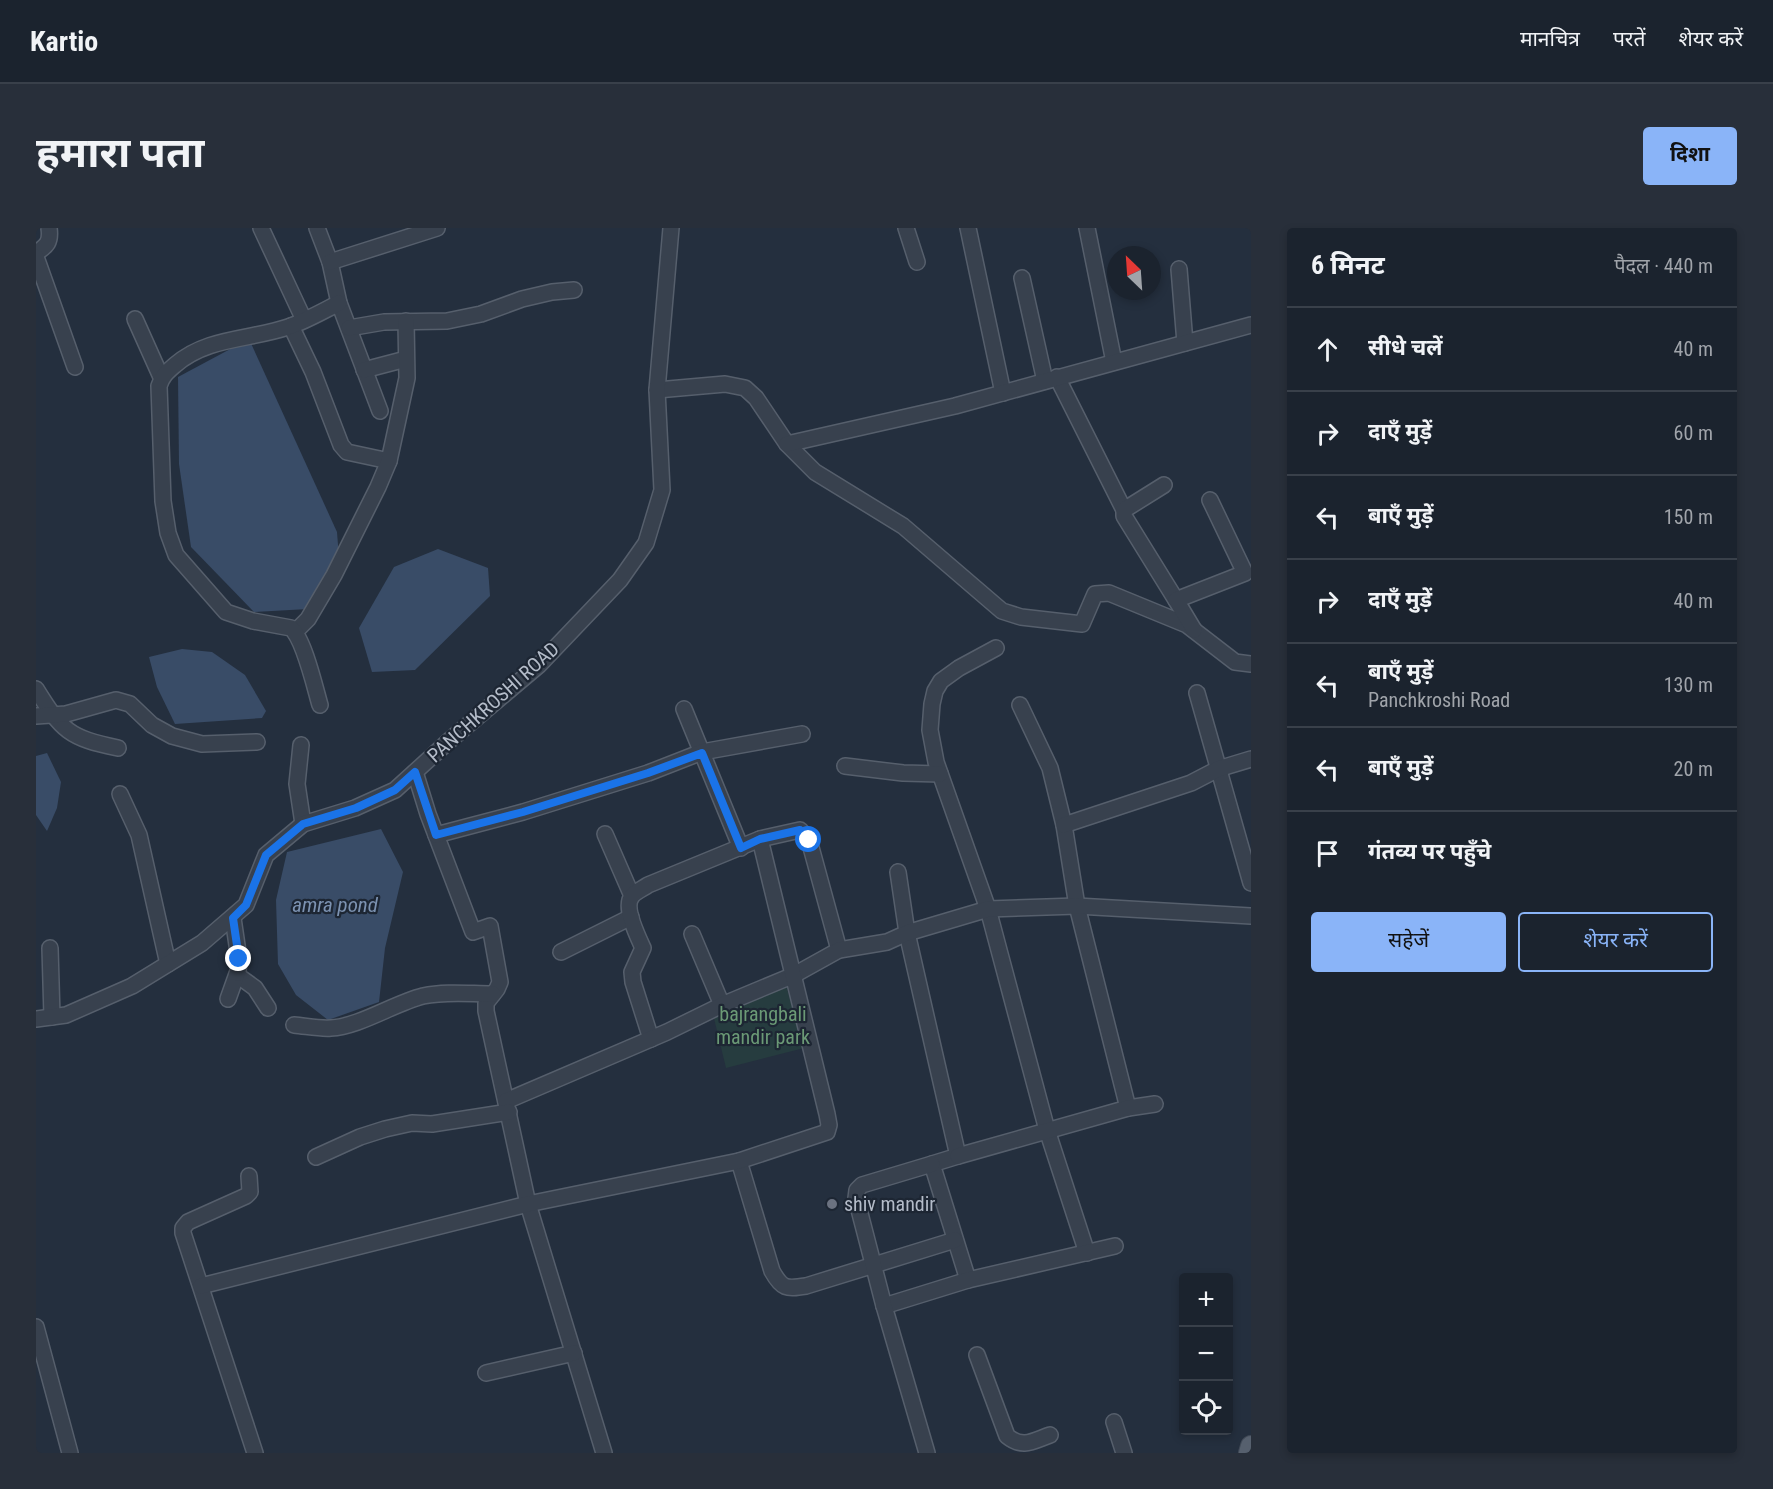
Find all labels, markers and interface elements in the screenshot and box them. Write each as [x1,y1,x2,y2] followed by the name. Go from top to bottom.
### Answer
[30,25,98,58] text: Kartio
[1520,27,1580,51] text: मानचित्र
[1613,27,1645,51] text: परतें
[1678,27,1743,51] text: शेयर करें
[1643,127,1737,185] button: दिशा
[36,128,204,177] text: हमारा पता
[1107,246,1161,300] north arrow
[1311,250,1385,280] text: 6 मिनट
[1614,254,1713,278] text: पैदल · 440 m
[1311,333,1344,366] icon: ahead
[1368,335,1442,360] text: सीधे चलें
[1674,337,1713,361] text: 40 m
[1311,417,1344,450] icon: right
[1368,419,1432,444] text: दाएँ मुड़ें
[1674,421,1713,445] text: 60 m
[1311,501,1344,534] icon: left
[1368,503,1433,528] text: बाएँ मुड़ें
[1664,505,1713,529] text: 150 m
[1311,585,1344,618] icon: right
[1368,587,1432,612] text: दाएँ मुड़ें
[1674,589,1713,613] text: 40 m
[422,637,564,767] street label: PANCHKROSHI ROAD
[1368,659,1433,684] text: बाएँ मुड़ें
[1311,669,1344,702] icon: left
[1664,673,1713,697] text: 130 m
[1368,688,1510,712] text: Panchkroshi Road
[1311,753,1344,786] icon: left
[1368,755,1433,780] text: बाएँ मुड़ें
[1674,757,1713,781] text: 20 m
[795,826,821,852] route start
[1311,837,1344,870] icon: arrive
[1368,839,1491,864] text: गंतव्य पर पहुँचे
[292,893,379,917] water label: amra pond
[1311,912,1506,972] button: सहेजें
[1518,912,1713,972] button: शेयर करें
[225,945,251,971] route end
[716,1002,810,1049] park label: bajrangbali mandir park
[844,1192,935,1216] place label: shiv mandir
[825,1197,839,1211] marker: shiv mandir
[1179,1273,1233,1435] map controls
[1179,1273,1233,1327] button: +
[1179,1327,1233,1381] button: −
[1179,1381,1233,1435] button: locate

